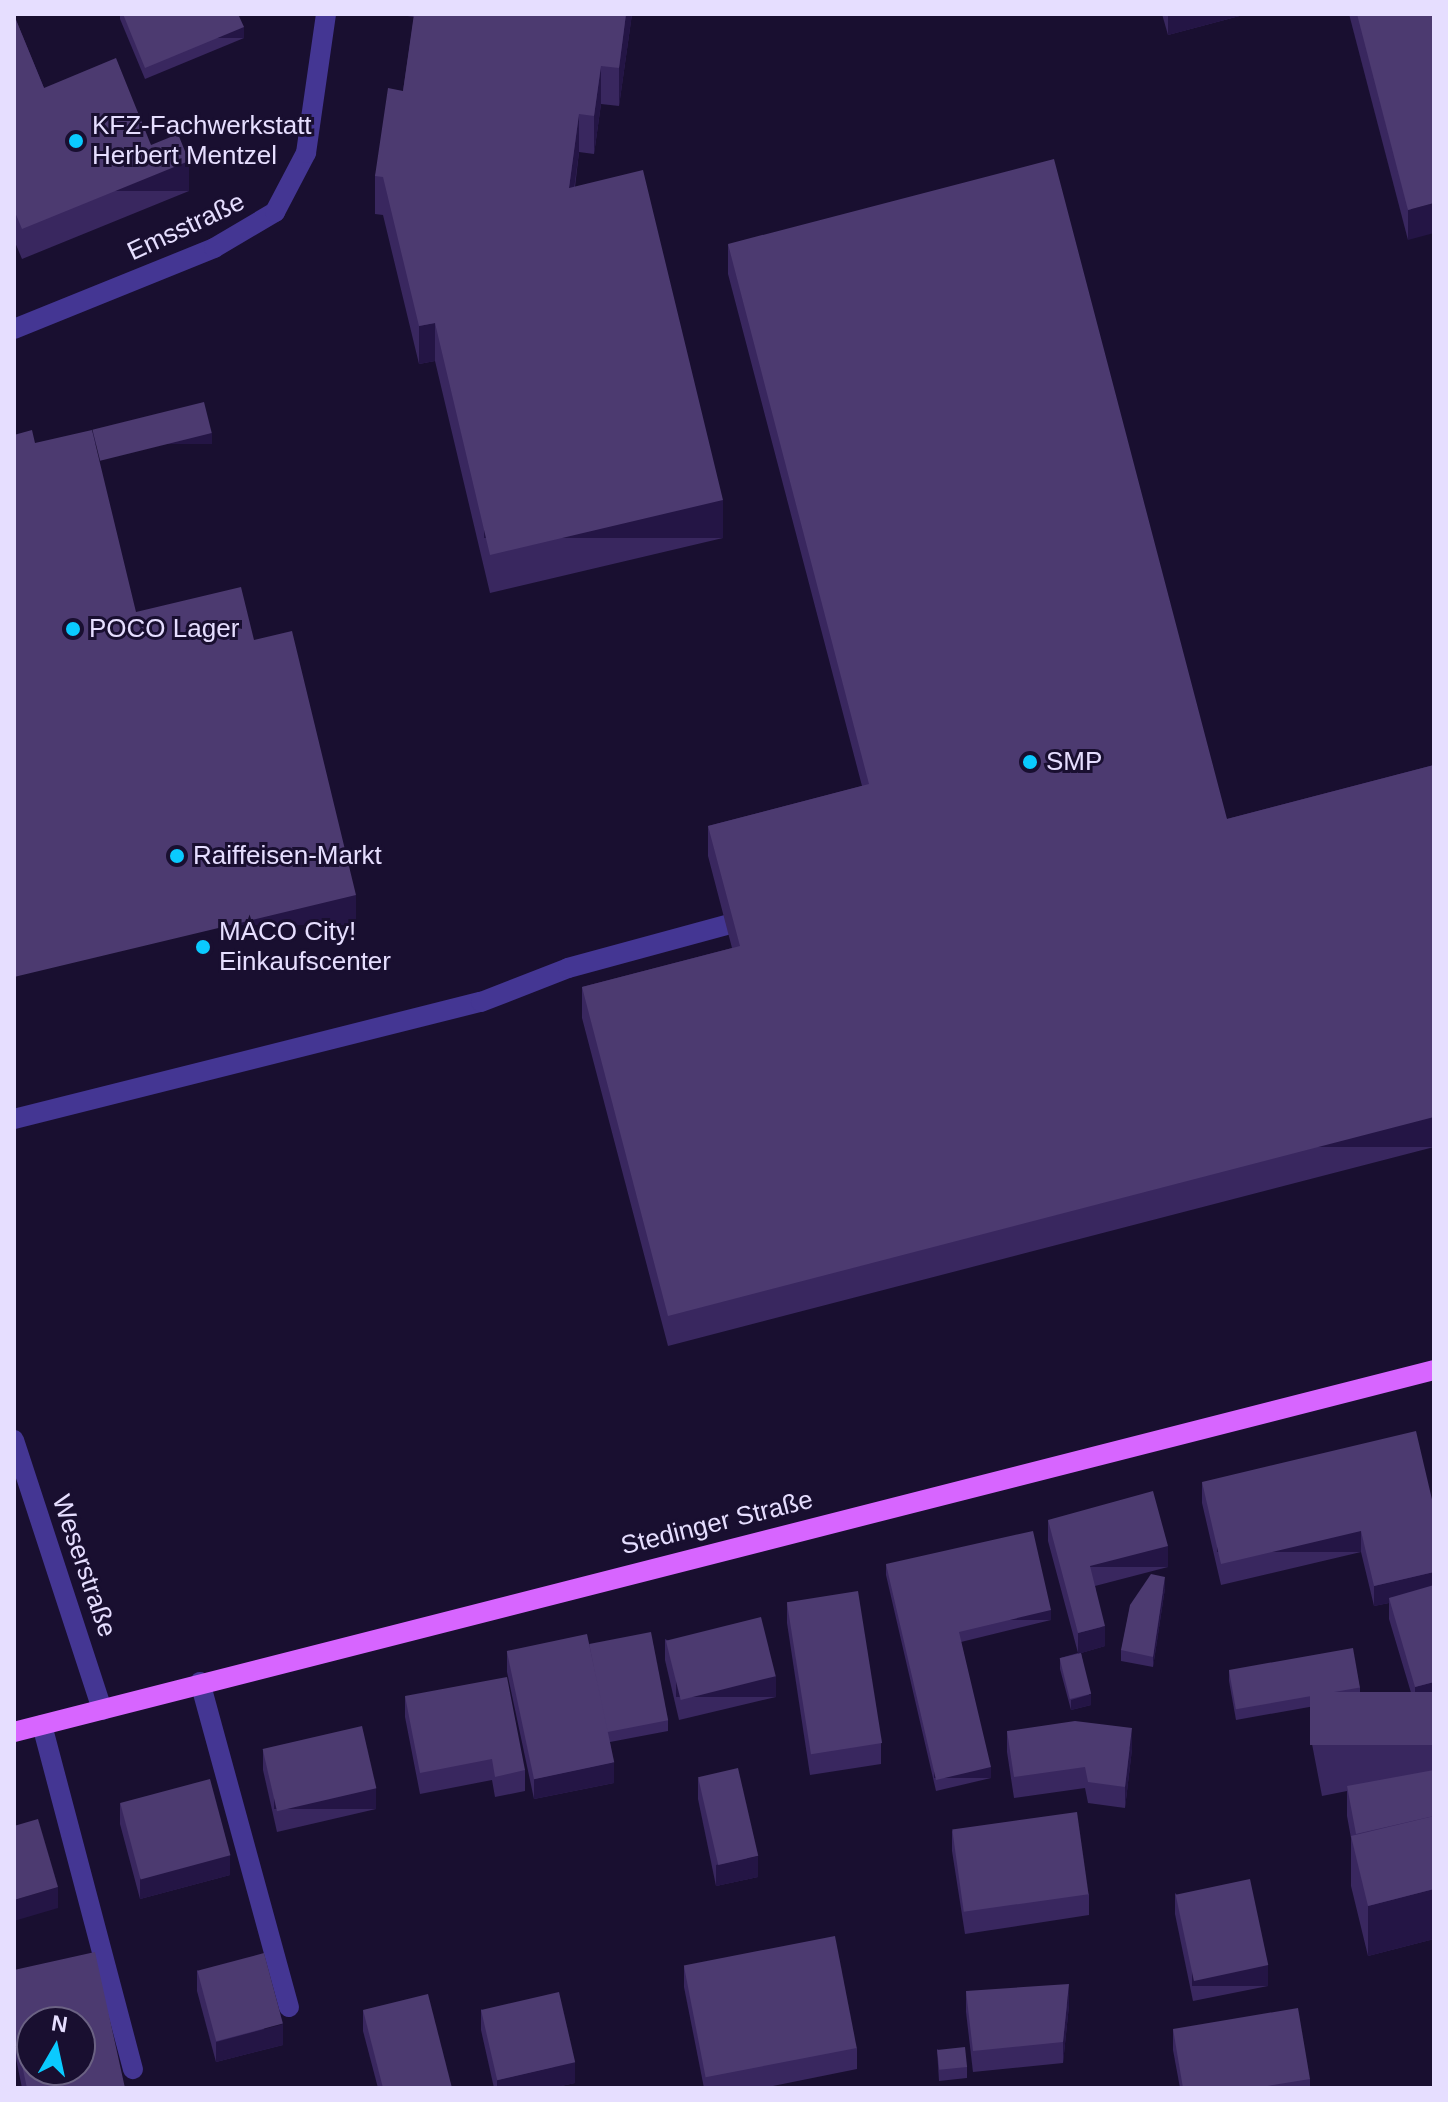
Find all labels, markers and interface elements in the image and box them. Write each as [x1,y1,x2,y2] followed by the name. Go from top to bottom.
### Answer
[92,110,312,172] place label: KFZ-Fachwerkstatt Herbert Mentzel
[67,132,85,150] marker: KFZ-Fachwerkstatt Herbert Mentzel
[122,186,250,268] street label: Emsstraße
[89,613,239,645] place label: POCO Lager
[64,620,82,638] marker: POCO Lager
[1046,746,1102,778] place label: SMP
[1021,753,1039,771] marker: SMP
[193,840,382,872] place label: Raiffeisen-Markt
[168,847,186,865] marker: Raiffeisen-Markt
[219,916,391,978] place label: MACO City! Einkaufscenter
[194,938,212,956] marker: MACO City! Einkaufscenter
[618,1484,816,1562] street label: Stedinger Straße
[45,1491,123,1641] street label: Weserstraße
[16,2006,96,2086] north arrow
[50,2010,69,2037] text: N

